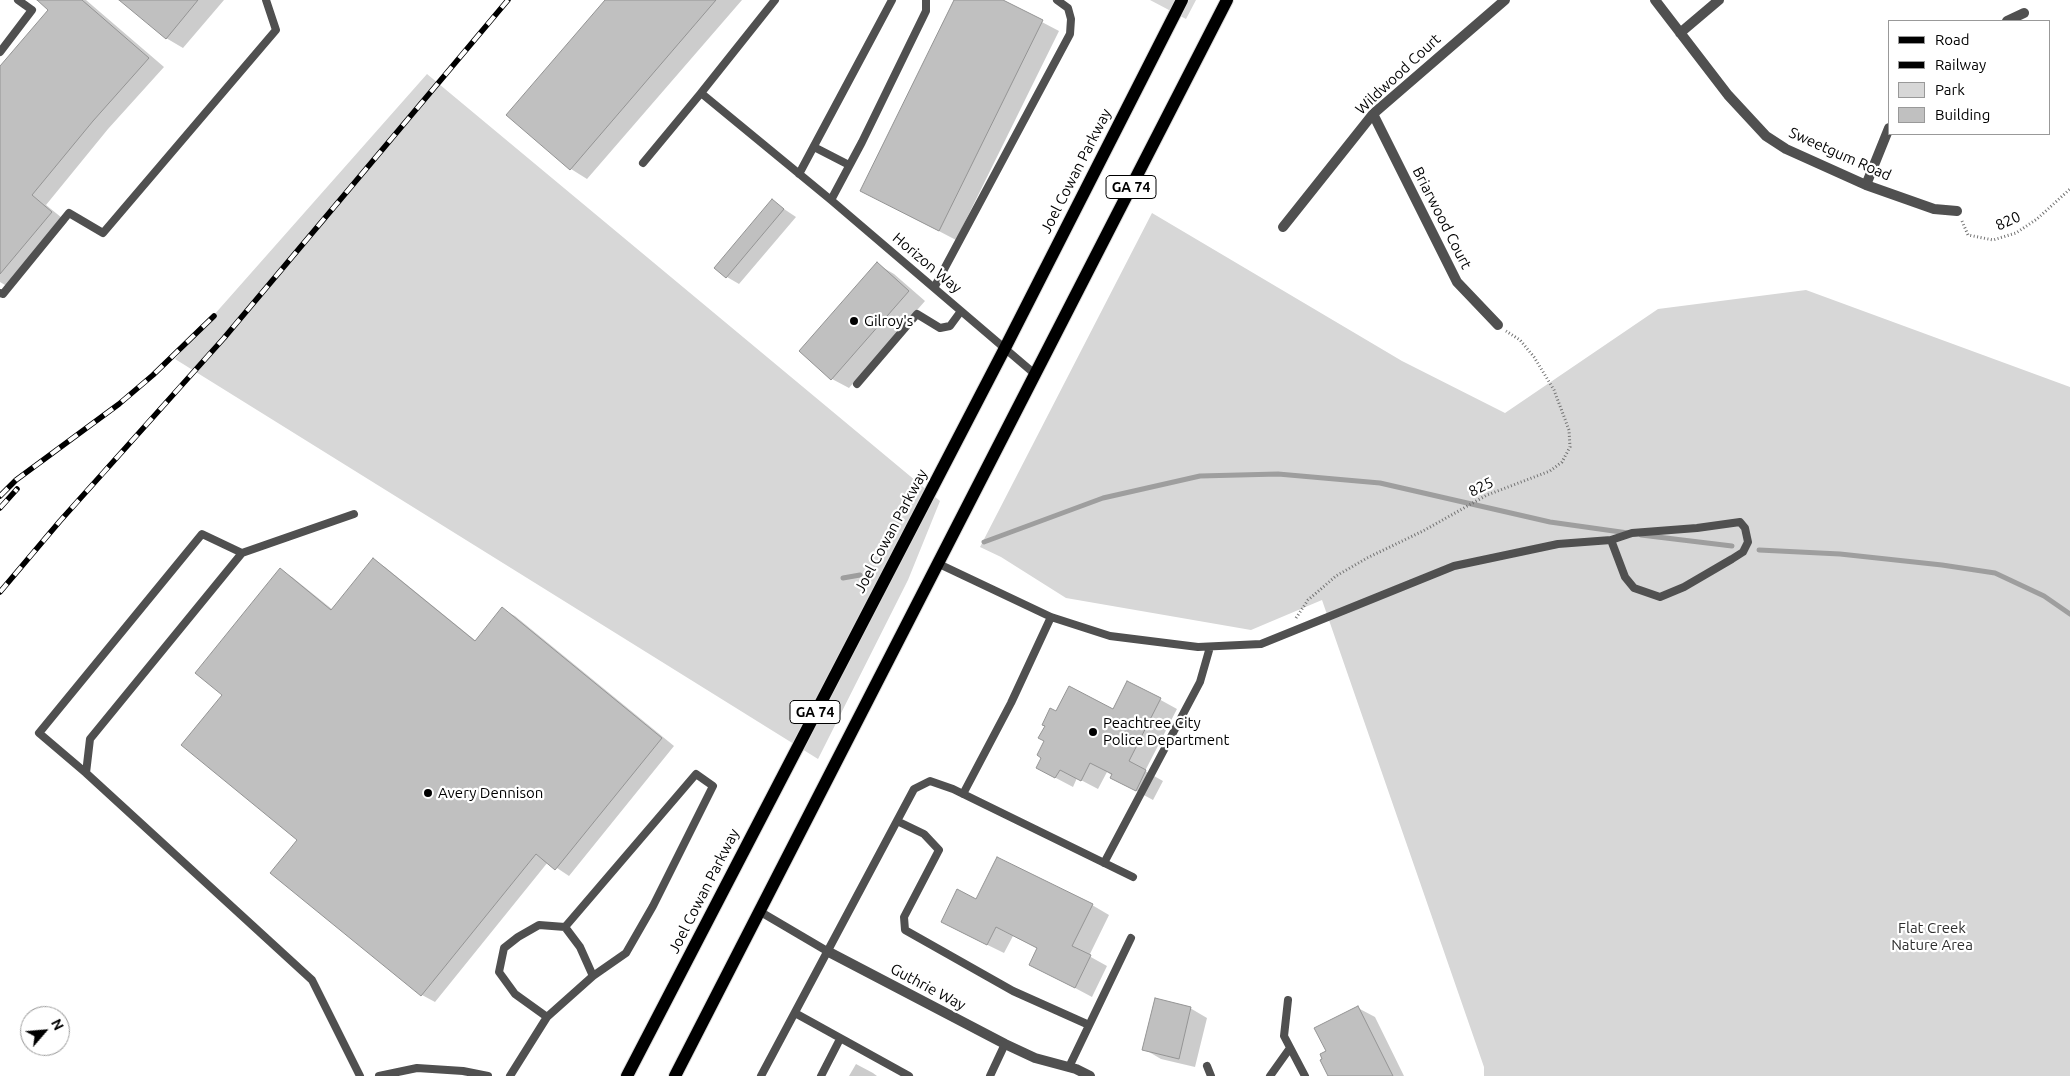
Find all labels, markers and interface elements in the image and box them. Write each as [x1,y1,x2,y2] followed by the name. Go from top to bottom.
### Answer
[1888,20,2050,135] legend
[1352,30,1444,118] street label: Wildwood Court
[1935,31,1970,48] text: Road
[1935,56,1986,73] text: Railway
[1935,81,1965,98] text: Park
[1037,106,1115,236] street label: Joel Cowan Parkway
[1935,106,1990,123] text: Building
[1786,123,1894,185] street label: Sweetgum Road
[1409,164,1475,272] street label: Briarwood Court
[1106,176,1156,198] road number: GA 74
[1993,207,2023,235] street label: 820
[889,229,965,297] street label: Horizon Way
[864,312,913,330] place label: Gilroy's
[848,315,860,327] marker: Gilroy's
[851,466,931,596] street label: Joel Cowan Parkway
[1466,473,1496,501] street label: 825
[790,700,840,724] road number: GA 74
[1103,714,1229,749] place label: Peachtree City Police Department
[1087,726,1099,738] marker: Peachtree City Police Department
[438,784,543,802] place label: Avery Dennison
[422,787,434,799] marker: Avery Dennison
[665,826,743,956] street label: Joel Cowan Parkway
[1891,919,1973,954] park label: Flat Creek Nature Area
[887,960,969,1014] street label: Guthrie Way
[20,1006,70,1056] north arrow
[48,1016,67,1033] text: N

